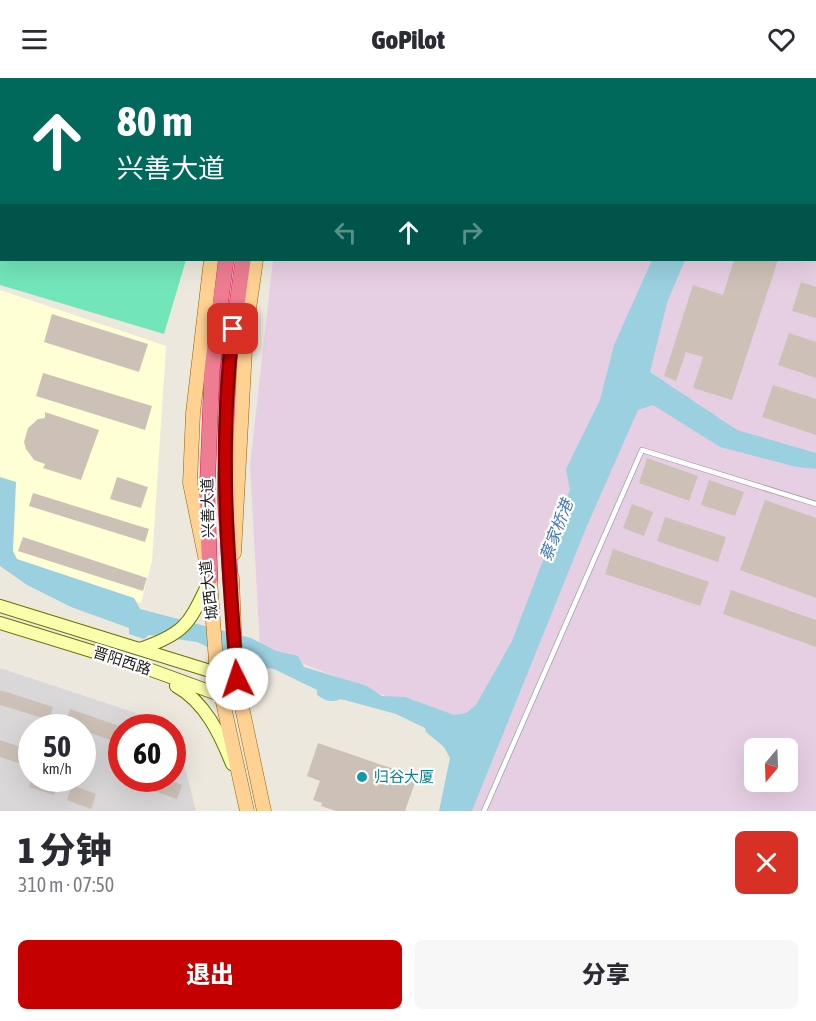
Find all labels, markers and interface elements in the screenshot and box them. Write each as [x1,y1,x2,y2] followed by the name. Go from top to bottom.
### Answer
[18,23,51,56] icon: menu
[765,23,798,56] icon: heart
[371,24,445,55] text: GoPilot
[117,97,192,145] text: 80 m
[18,102,96,180] icon: ahead
[117,153,225,184] text: 兴善大道
[329,216,362,249] icon: left
[392,216,425,249] icon: ahead
[455,216,488,249] icon: right
[207,303,258,354] pin
[216,312,249,345] icon: arrive
[198,478,217,538] street label: 兴善大道
[536,495,577,563] water label: 蔡家桥港
[196,559,221,621] street label: 城西大道
[91,643,153,678] street label: 晋阳西路
[205,647,269,711] position arrow
[108,714,186,792] speed limit sign: 60
[43,729,71,763] text: 50
[744,738,798,792] north arrow
[744,738,798,792] map controls
[42,760,72,777] text: km/h
[374,768,434,785] place label: 归谷大厦
[355,770,369,784] marker: 归谷大厦
[18,829,112,871] text: 1 分钟
[735,831,798,894] button: close
[18,873,114,896] text: 310 m · 07:50
[18,940,402,1009] button: 退出
[414,940,798,1009] button: 分享

